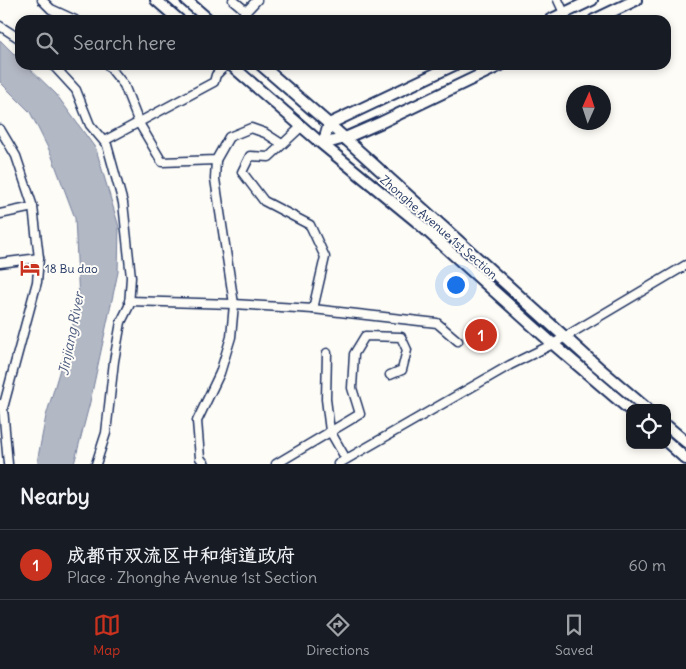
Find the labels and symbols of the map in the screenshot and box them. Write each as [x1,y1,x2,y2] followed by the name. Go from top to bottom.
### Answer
[566,85,611,130] north arrow
[377,172,501,282] street label: Zhonghe Avenue 1st Section
[19,257,41,279] hotel icon: 18 Bu dao
[45,261,98,276] place label: 18 Bu dao
[443,272,469,298] your location
[54,289,88,377] water label: Jinjiang River
[465,316,497,354] pin: 1

